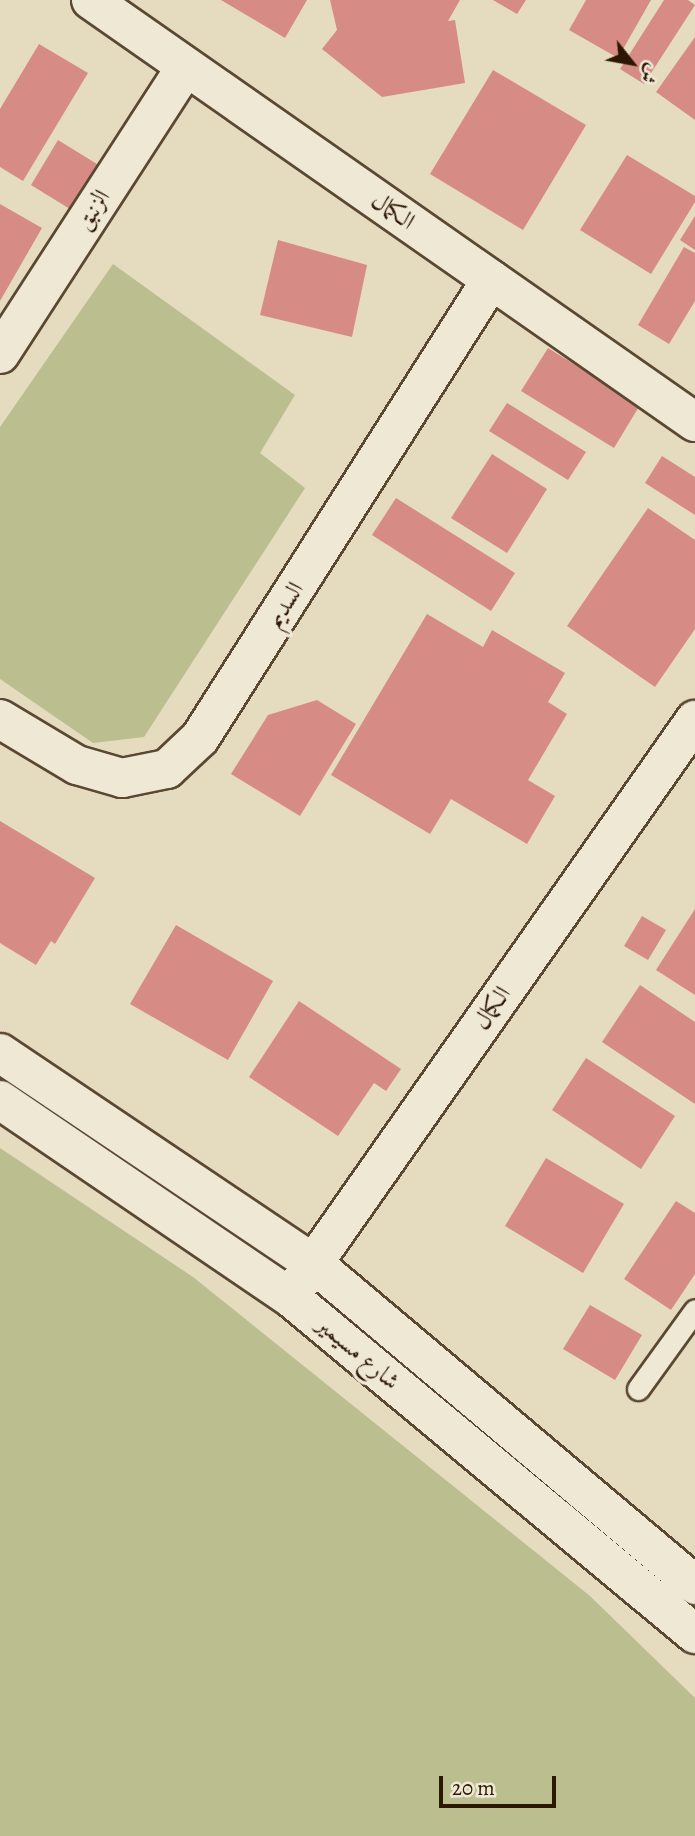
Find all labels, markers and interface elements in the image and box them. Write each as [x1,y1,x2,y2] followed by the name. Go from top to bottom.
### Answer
[597,28,667,98] north arrow
[634,59,666,89] text: ش
[69,184,117,236] street label: الزنبق
[366,186,420,236] street label: الكمال
[260,577,310,633] street label: السديم
[467,981,517,1035] street label: الكمال
[311,1310,405,1396] street label: شارع مسيمير
[443,1762,560,1806] scale bar
[452,1774,495,1802] text: 20 m

